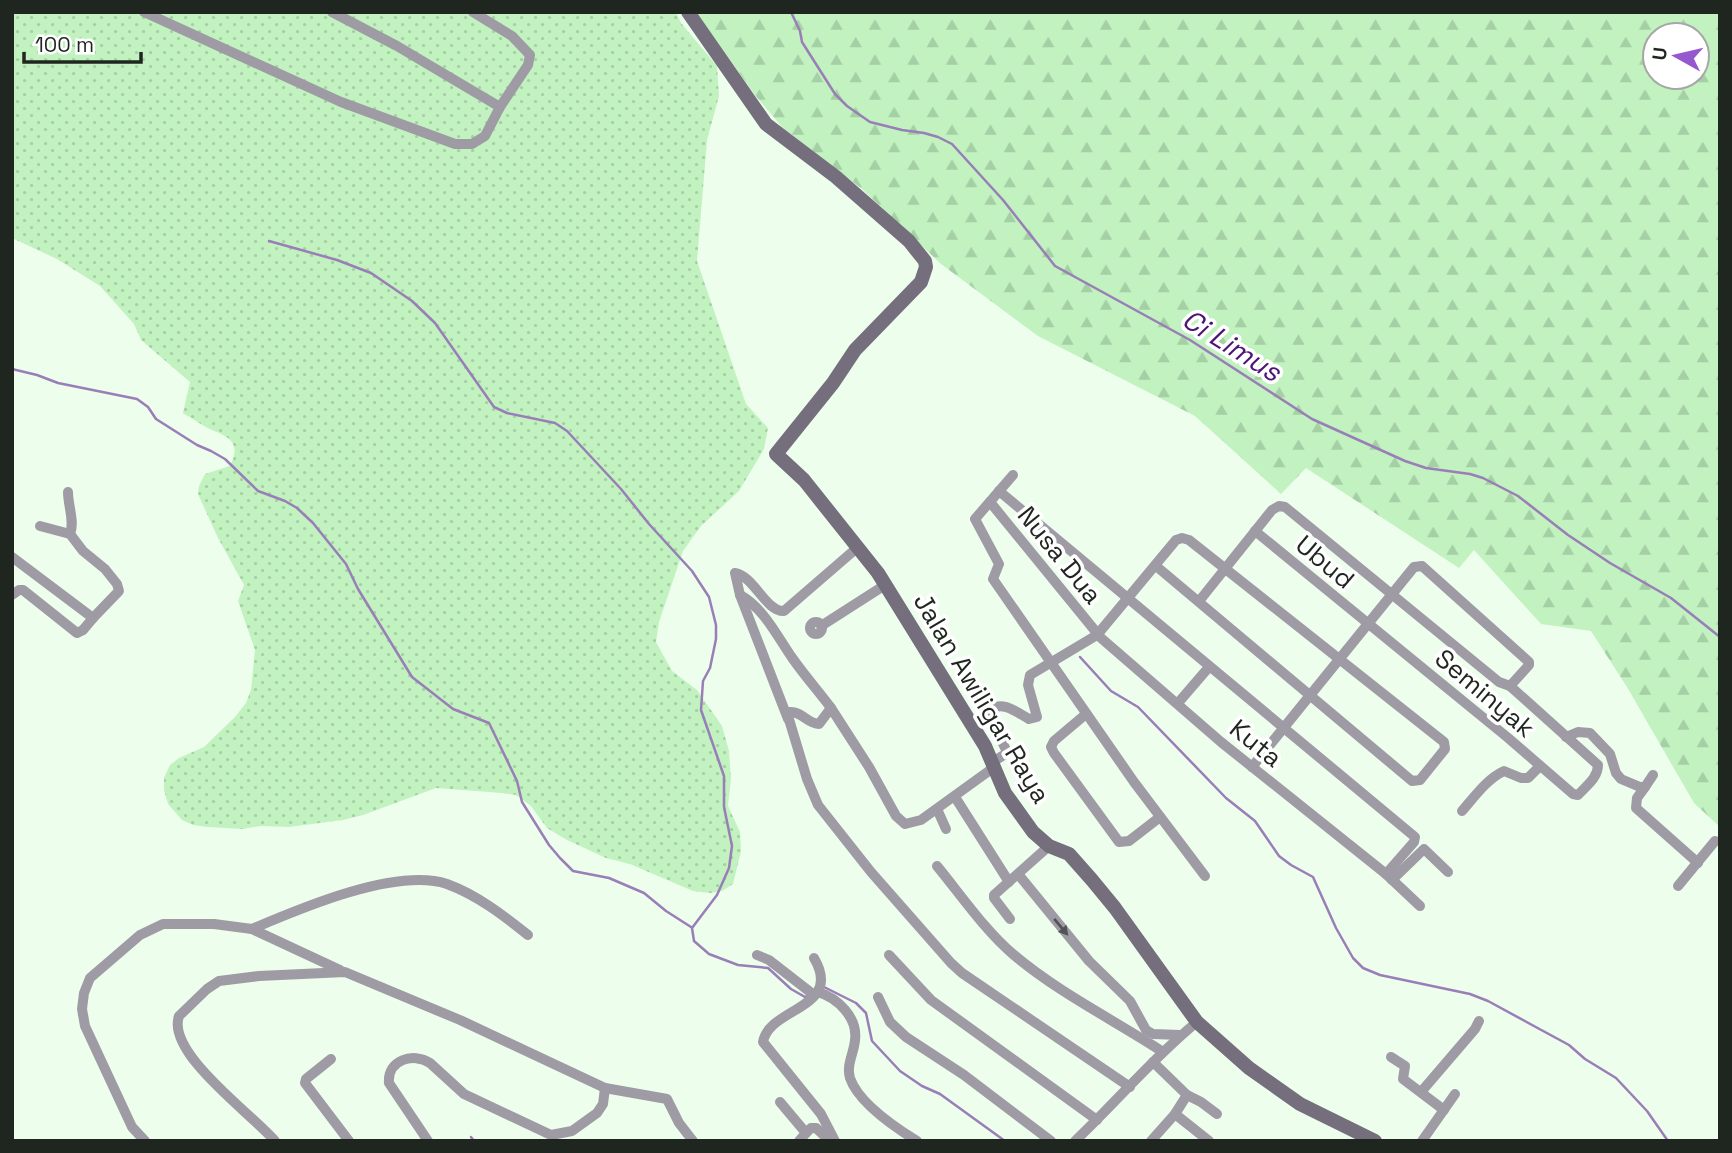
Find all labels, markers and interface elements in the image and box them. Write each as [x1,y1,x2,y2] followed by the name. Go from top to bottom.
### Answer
[24,21,142,65] scale bar
[1641,21,1711,91] north arrow
[35,31,94,58] text: 100 m
[1646,46,1673,62] text: U
[1176,301,1289,390] water label: Ci Limus
[1010,499,1110,611] street label: Nusa Dua
[1289,528,1361,596] street label: Ubud
[906,587,1058,809] street label: Jalan Awiligar Raya
[1428,641,1542,745] street label: Seminyak
[1223,711,1289,775] street label: Kuta
[1053,918,1068,936] one-way arrow

